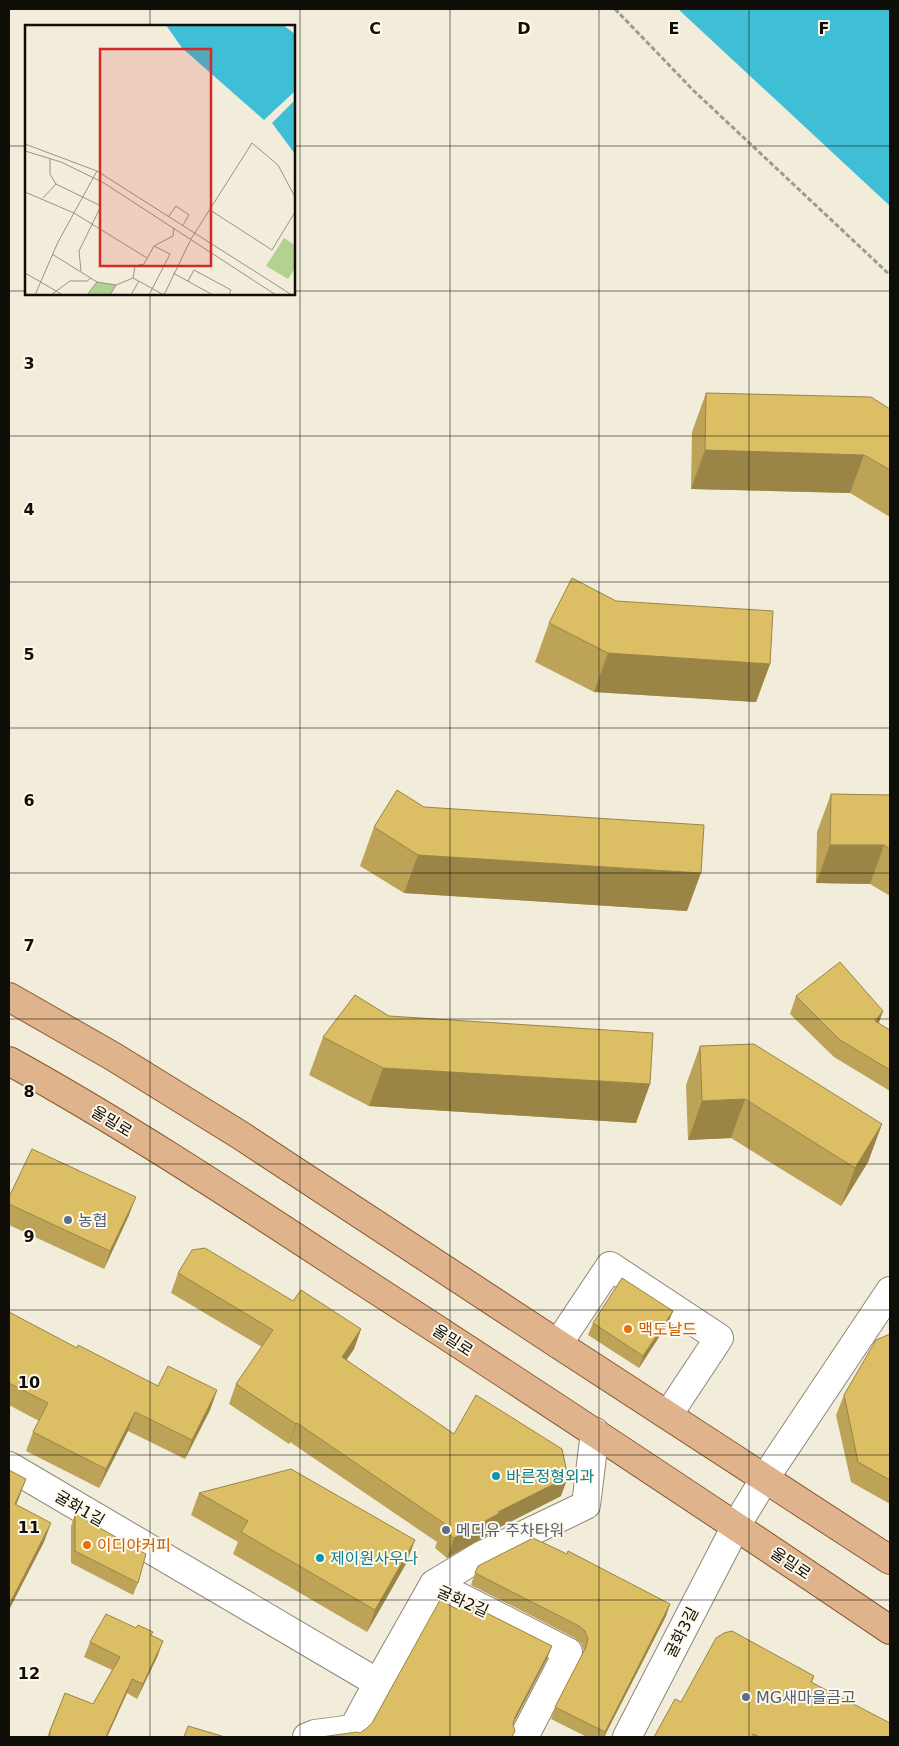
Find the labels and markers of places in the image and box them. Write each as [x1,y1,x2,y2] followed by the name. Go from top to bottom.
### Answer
[78,1211,107,1230] place label: 농협
[62,1214,74,1226] marker: 농협
[638,1320,697,1339] place label: 맥도날드
[622,1323,634,1335] marker: 맥도날드
[506,1467,595,1486] place label: 바른정형외과
[490,1470,502,1482] marker: 바른정형외과
[456,1521,564,1540] place label: 메디유 주차타워
[440,1524,452,1536] marker: 메디유 주차타워
[97,1536,171,1555] place label: 이디야커피
[81,1539,93,1551] marker: 이디야커피
[330,1549,419,1568] place label: 제이원사우나
[314,1552,326,1564] marker: 제이원사우나
[756,1688,856,1707] place label: MG새마을금고
[740,1691,752,1703] marker: MG새마을금고

